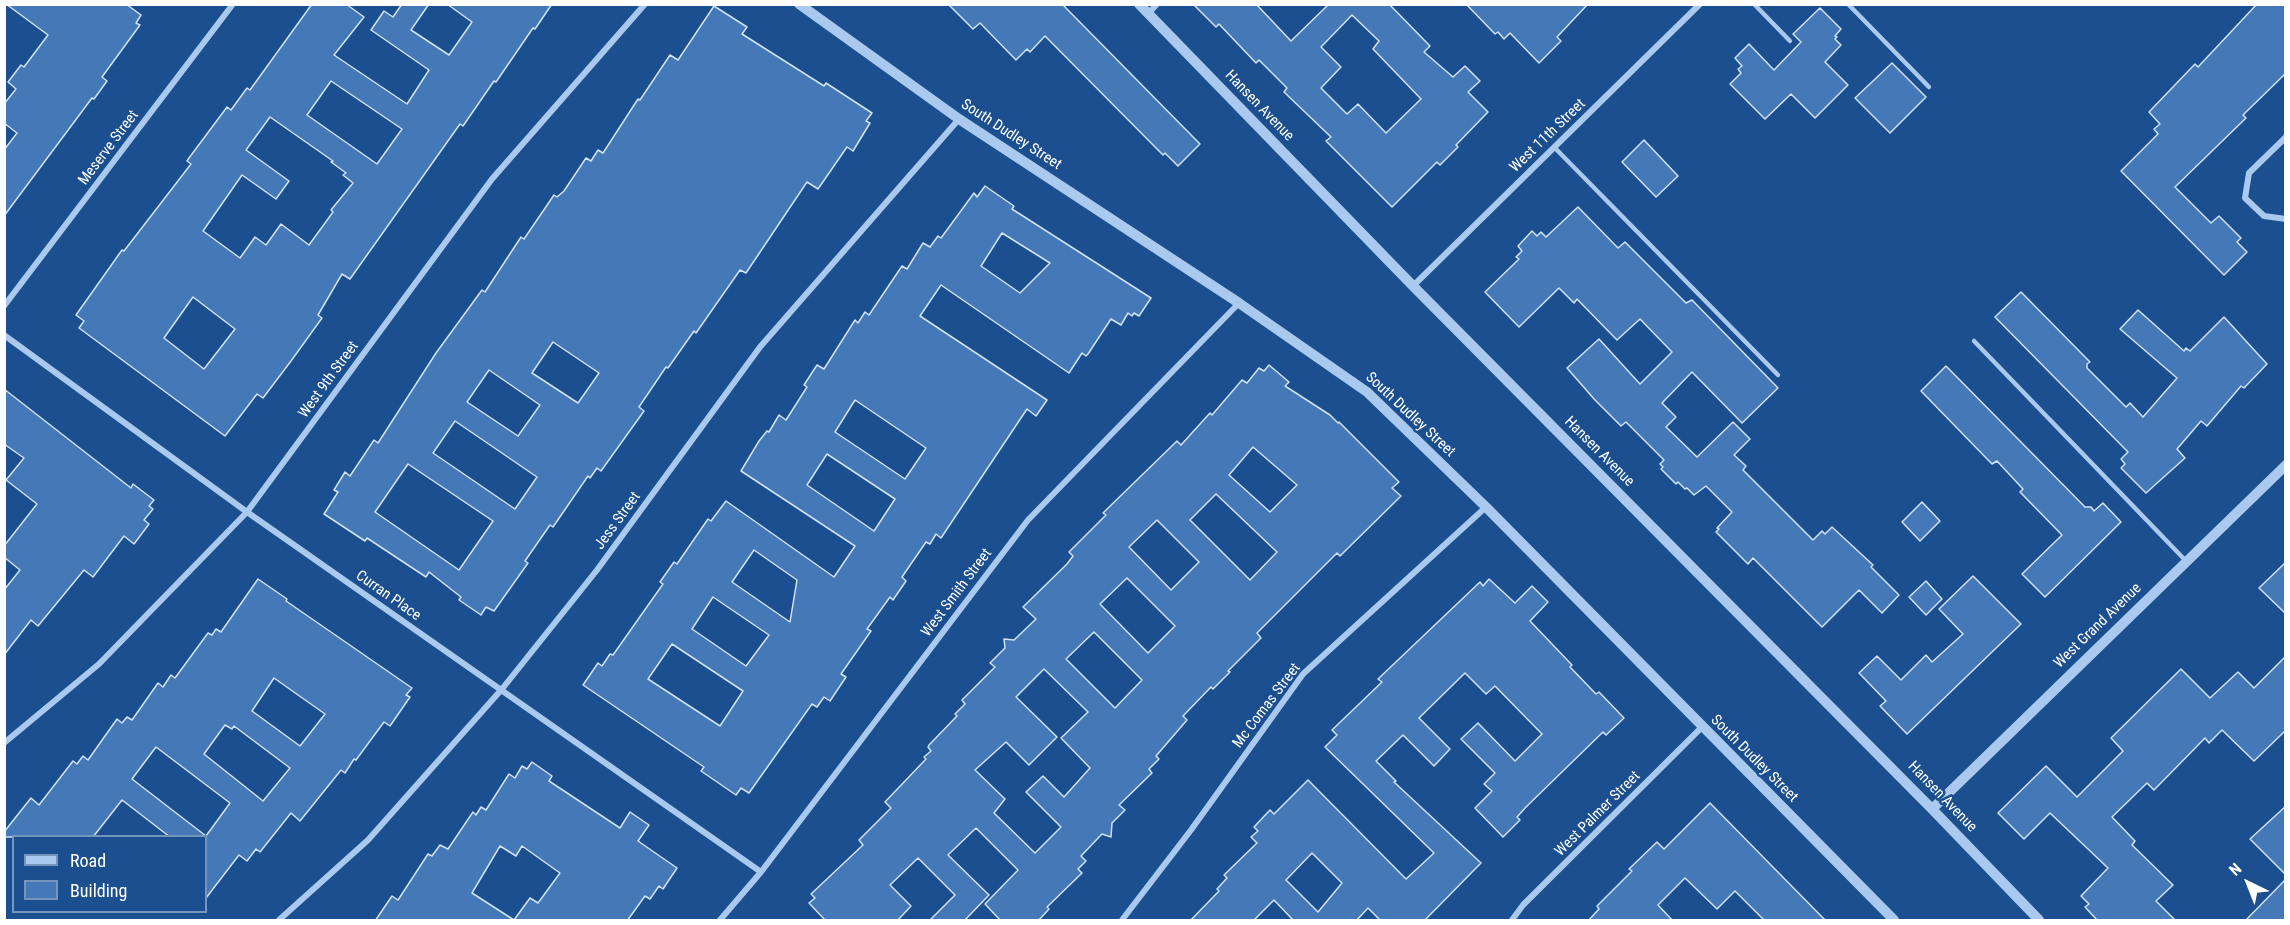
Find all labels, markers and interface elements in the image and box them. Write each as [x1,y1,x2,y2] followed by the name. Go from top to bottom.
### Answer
[1221,67,1297,145] street label: Hansen Avenue
[1506,95,1590,177] street label: West 11th Street
[957,96,1065,174] street label: South Dudley Street
[75,107,143,189] street label: Meserve Street
[295,338,363,422] street label: West 9th Street
[1361,369,1459,461] street label: South Dudley Street
[1560,413,1638,491] street label: Hansen Avenue
[591,489,645,553] street label: Jess Street
[918,545,996,641] street label: West Smith Street
[352,567,424,625] street label: Curran Place
[2051,580,2145,672] street label: West Grand Avenue
[1229,660,1305,752] street label: Mc Comas Street
[1707,712,1801,806] street label: South Dudley Street
[1904,758,1980,836] street label: Hansen Avenue
[1552,768,1644,860] street label: West Palmer Street
[12,835,207,913] legend
[70,850,106,871] text: Road
[2218,853,2278,913] north arrow
[2225,859,2245,880] text: N
[70,880,127,901] text: Building

